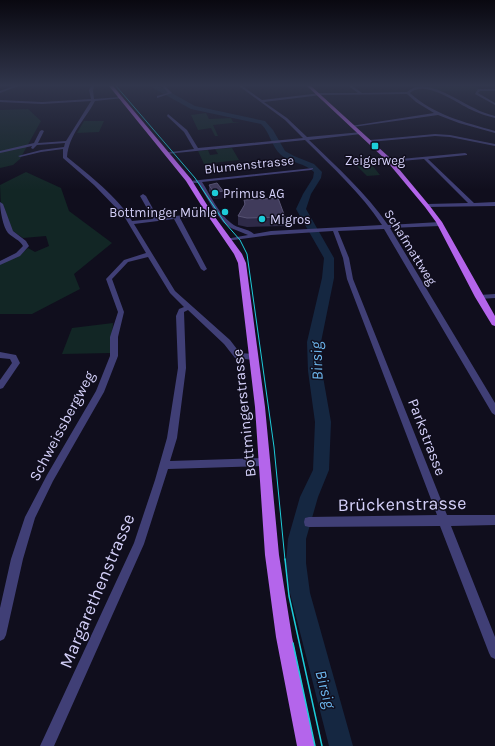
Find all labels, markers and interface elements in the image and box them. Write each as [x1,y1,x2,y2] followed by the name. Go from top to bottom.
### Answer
[370,141,380,151] marker: Zeigerweg
[203,152,295,177] street label: Blumenstrasse
[345,153,406,168] place label: Zeigerweg
[223,186,285,201] place label: Primus AG
[210,188,220,198] marker: Primus AG
[109,205,217,220] place label: Bottminger Mühle
[220,207,230,217] marker: Bottminger Mühle
[381,207,440,288] street label: Schafmattweg
[270,212,311,227] place label: Migros
[257,214,267,224] marker: Migros
[306,340,327,381] water label: Birsig
[228,348,260,478] street label: Bottmingerstrasse
[25,367,99,484] street label: Schweissbergweg
[404,396,450,478] street label: Parkstrasse
[337,492,467,516] street label: Brückenstrasse
[54,510,140,672] street label: Margarethenstrasse
[311,668,340,711] water label: Birsig

